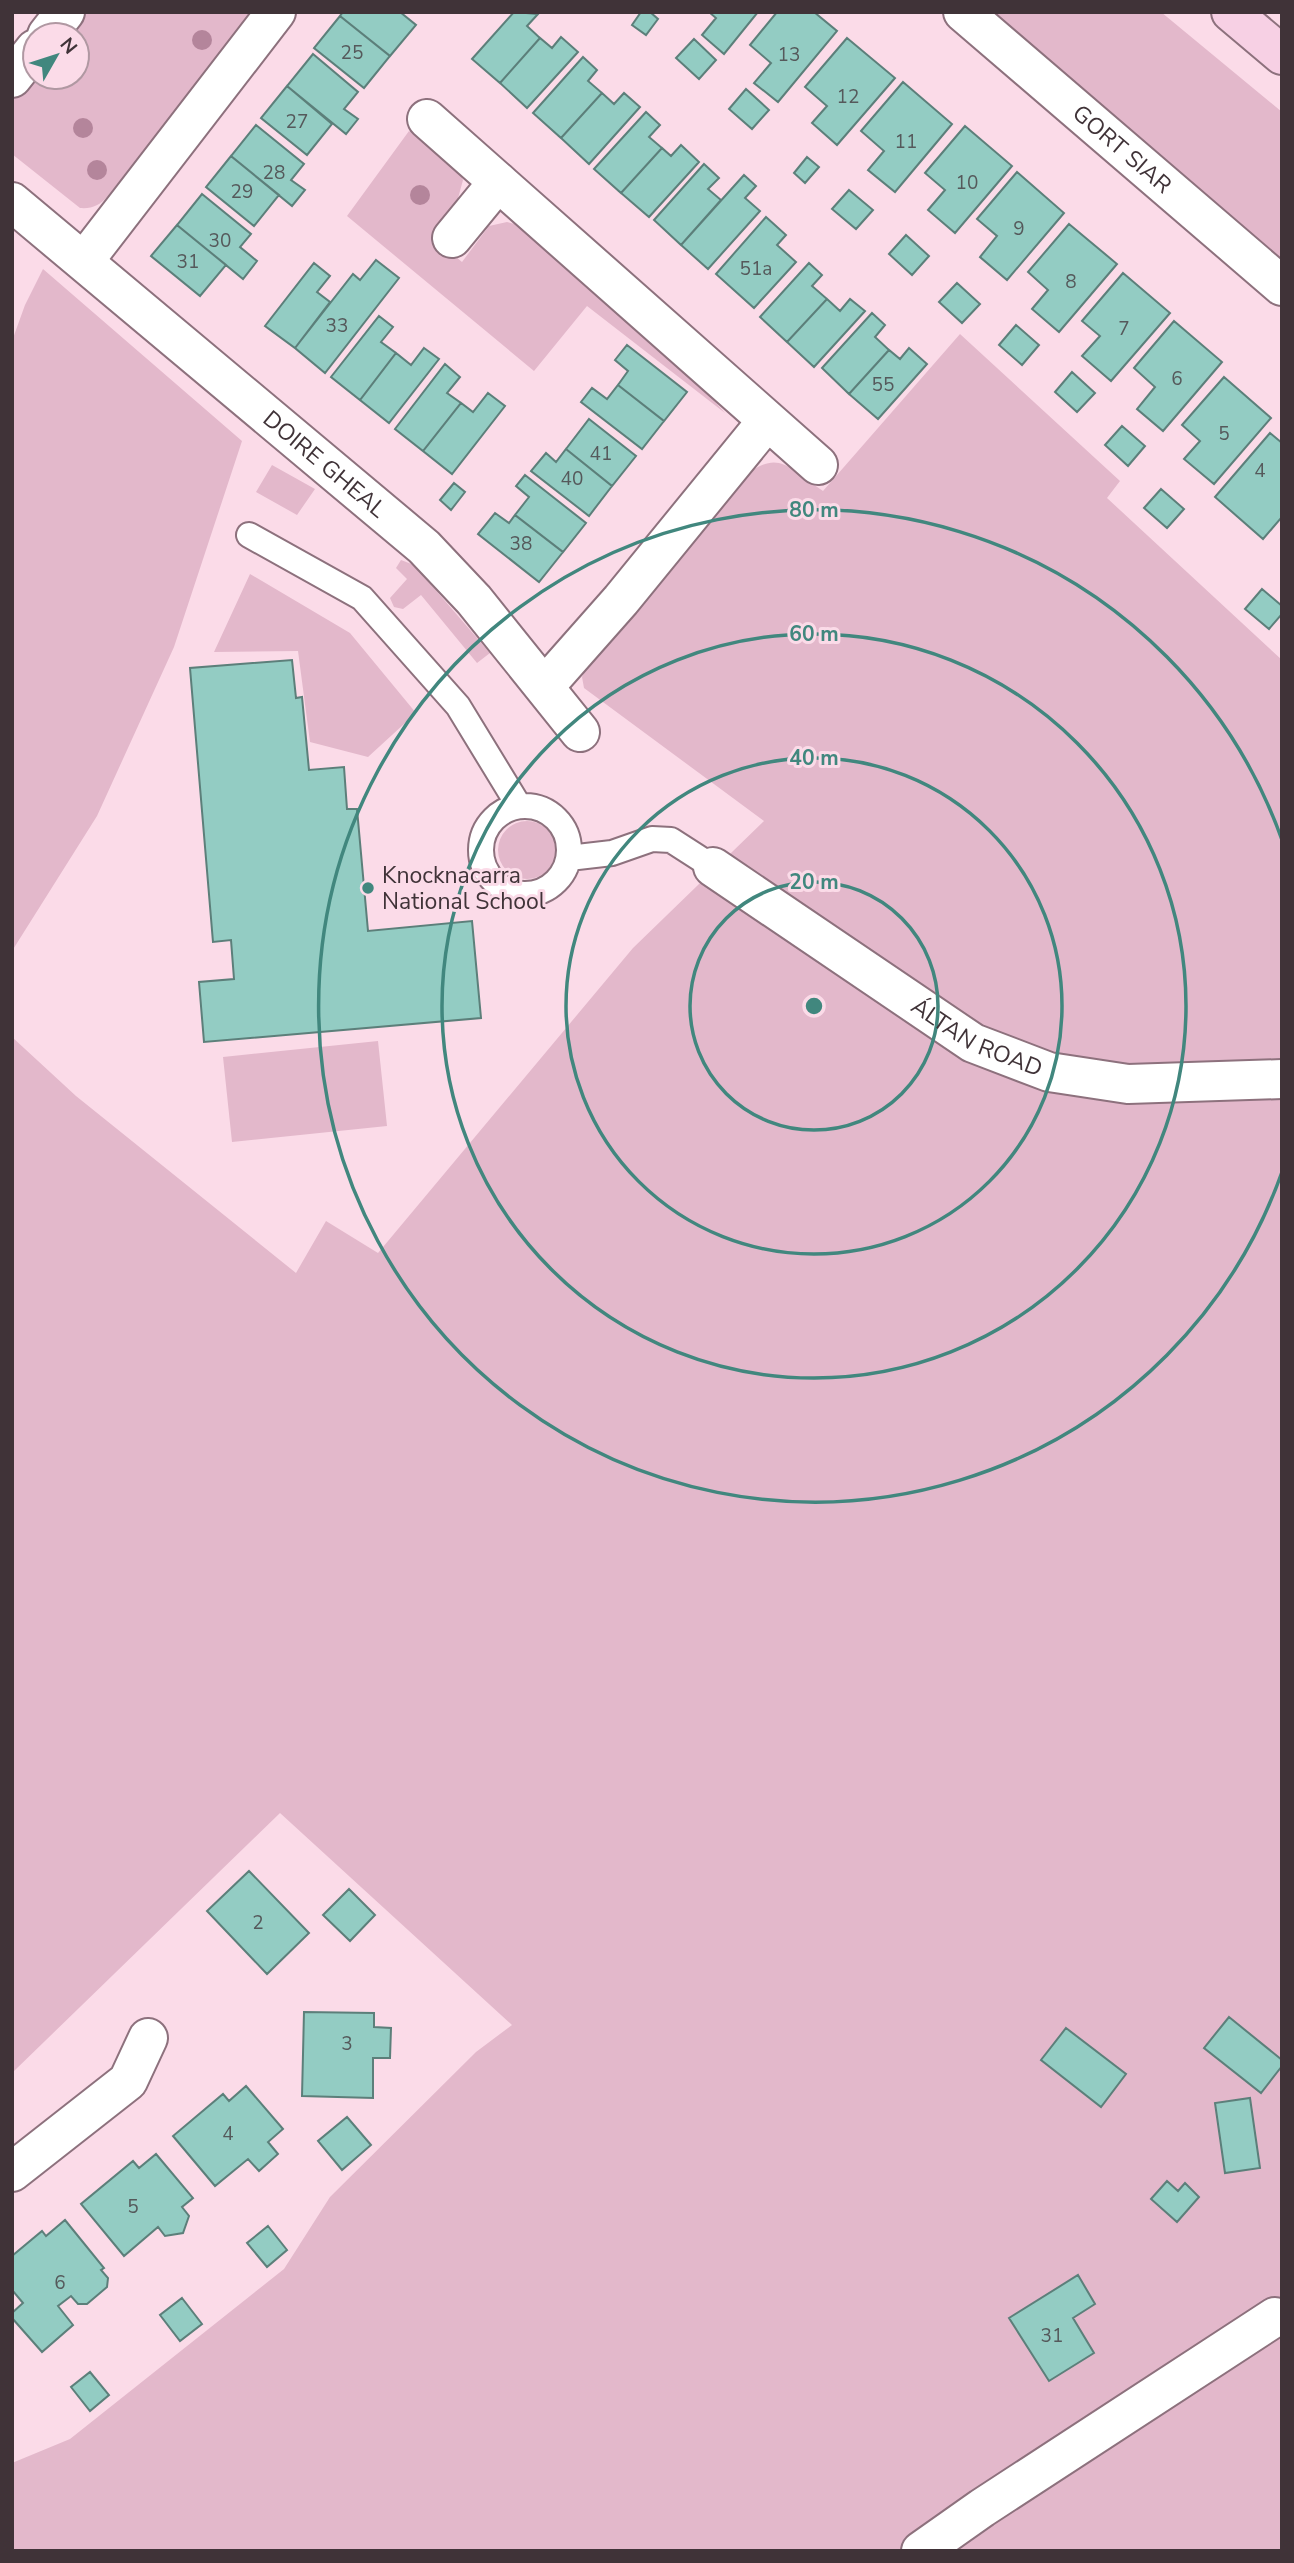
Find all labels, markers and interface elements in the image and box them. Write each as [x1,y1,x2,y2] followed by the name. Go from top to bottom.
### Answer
[21,21,91,91] north arrow
[54,32,83,60] text: N
[341,40,363,66] house number: 25
[778,42,800,68] house number: 13
[837,84,859,110] house number: 12
[1066,98,1178,200] street label: GORT SIAR
[286,109,308,135] house number: 27
[895,129,917,155] house number: 11
[263,160,285,186] house number: 28
[956,170,978,196] house number: 10
[231,179,253,205] house number: 29
[1013,216,1025,242] house number: 9
[209,228,231,254] house number: 30
[177,249,199,275] house number: 31
[740,256,772,282] house number: 51a
[1065,269,1077,295] house number: 8
[326,313,348,339] house number: 33
[1118,316,1130,342] house number: 7
[1171,366,1183,392] house number: 6
[872,372,894,398] house number: 55
[256,404,393,525] street label: DOIRE GHEAL
[1218,421,1230,447] house number: 5
[590,441,612,467] house number: 41
[1254,458,1266,484] house number: 4
[561,466,583,492] house number: 40
[789,496,839,524] text: 80 m
[510,531,532,557] house number: 38
[789,620,839,648] text: 60 m
[789,744,839,772] text: 40 m
[382,860,546,917] place label: Knocknacarra National School
[789,868,839,896] text: 20 m
[360,880,376,896] marker: Knocknacarra National School
[905,991,1047,1084] street label: ÁLTAN ROAD
[802,994,826,1018] centre of rings
[252,1910,264,1936] house number: 2
[341,2031,353,2057] house number: 3
[222,2121,234,2147] house number: 4
[127,2194,139,2220] house number: 5
[54,2270,66,2296] house number: 6
[1041,2323,1063,2349] house number: 31

